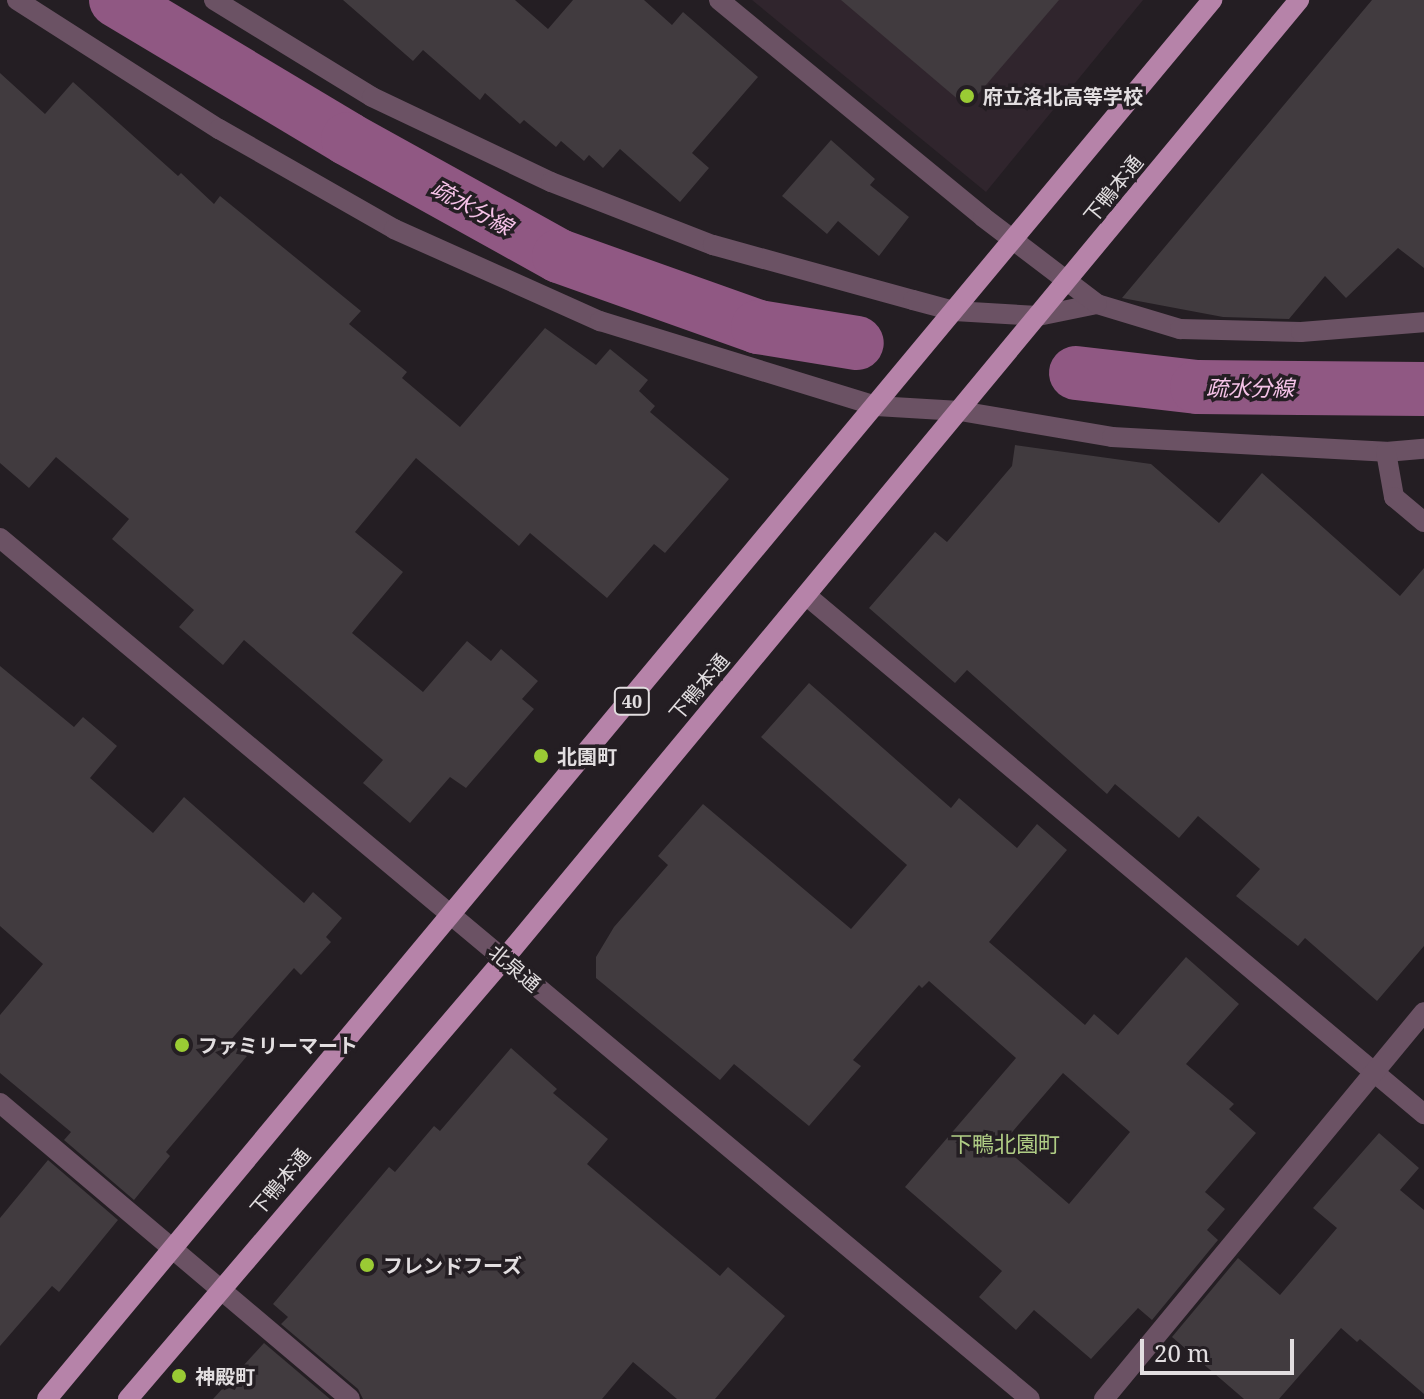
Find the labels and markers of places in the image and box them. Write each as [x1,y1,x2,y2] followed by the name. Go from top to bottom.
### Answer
[983,84,1143,108] place label: 府立洛北高等学校
[958,87,976,105] marker: 府立洛北高等学校
[557,744,617,768] place label: 北園町
[532,747,550,765] marker: 北園町
[198,1033,358,1057] place label: ファミリーマート
[173,1036,191,1054] marker: ファミリーマート
[383,1253,523,1277] place label: フレンドフーズ
[358,1256,376,1274] marker: フレンドフーズ
[195,1364,255,1388] place label: 神殿町
[170,1367,188,1385] marker: 神殿町

